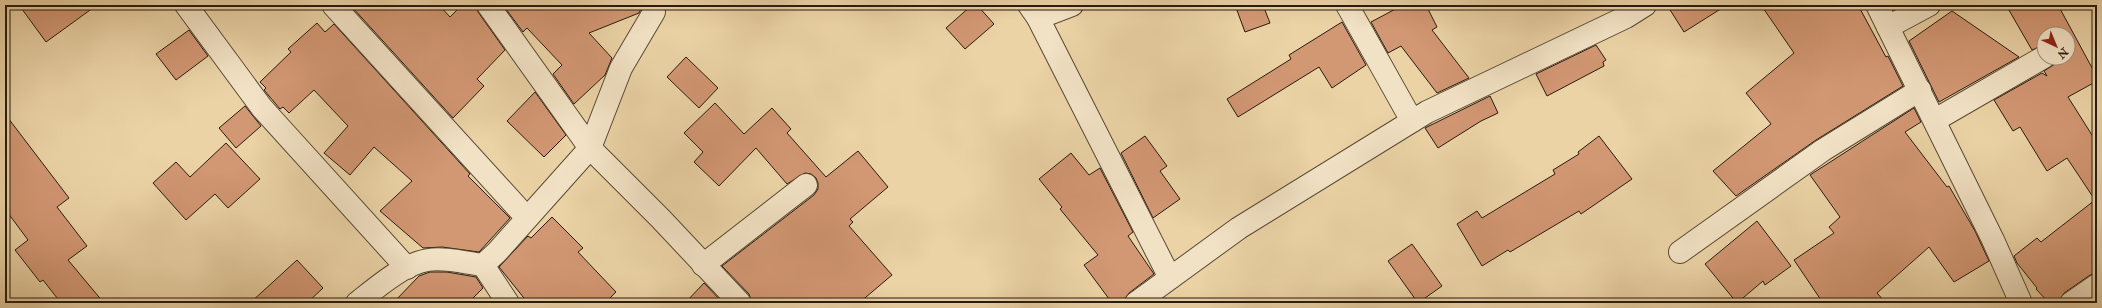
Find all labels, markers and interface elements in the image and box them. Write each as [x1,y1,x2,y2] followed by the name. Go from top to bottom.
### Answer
[2036,26,2076,66] north arrow
[2054,44,2071,62] text: N

